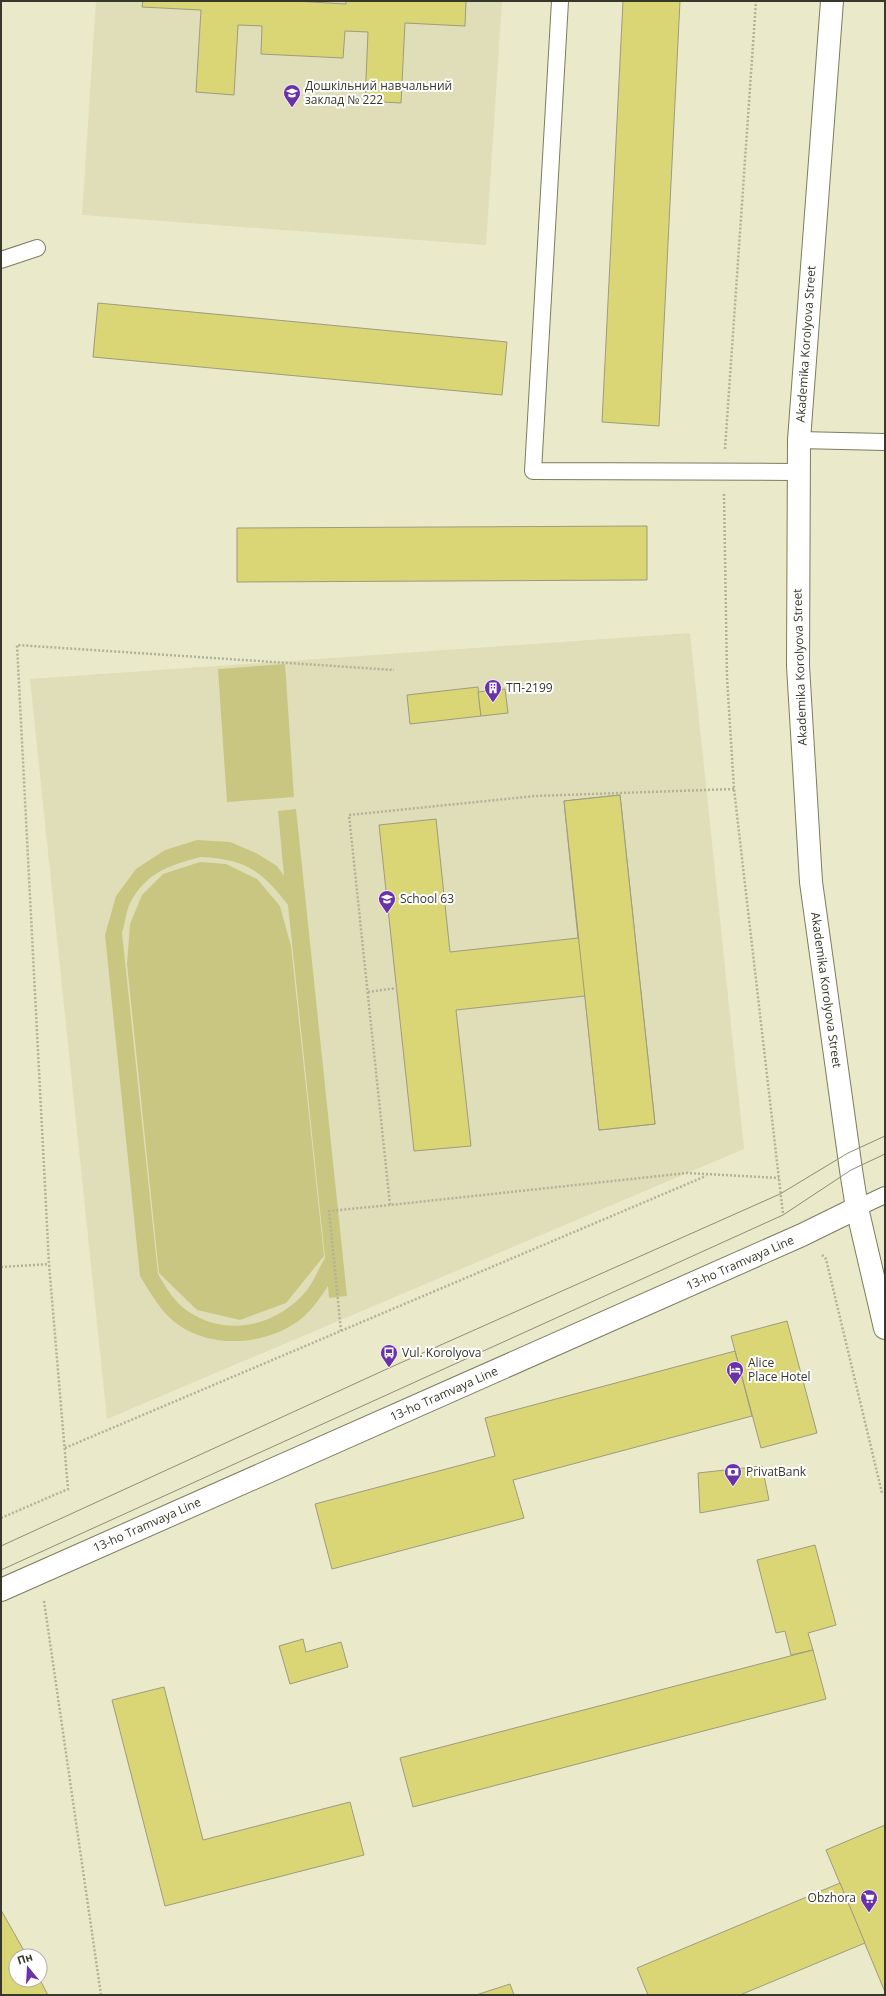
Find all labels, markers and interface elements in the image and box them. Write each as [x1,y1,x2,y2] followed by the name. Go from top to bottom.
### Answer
[305,77,452,108] place label: Дошкільний навчальний заклад № 222
[282,83,302,108] school or university icon: Дошкільний навчальний заклад № 222
[792,265,819,423] street label: Akademika Korolyova Street
[788,588,811,746] street label: Akademika Korolyova Street
[483,678,503,703] building icon: ТП-2199
[506,679,553,696] place label: ТП-2199
[377,889,397,914] school or university icon: School 63
[400,890,454,907] place label: School 63
[807,911,846,1069] street label: Akademika Korolyova Street
[683,1231,797,1294] street label: 13-ho Tramvaya Line
[379,1343,399,1368] bus stop icon: Vul. Korolyova
[402,1344,481,1361] place label: Vul. Korolyova
[748,1354,811,1385] place label: Alice Place Hotel
[725,1360,745,1385] hotel icon: Alice Place Hotel
[387,1362,501,1425] street label: 13-ho Tramvaya Line
[723,1462,743,1487] bank icon: PrivatBank
[746,1463,807,1480] place label: PrivatBank
[90,1493,204,1556] street label: 13-ho Tramvaya Line
[859,1888,879,1913] supermarket icon: Obzhora
[808,1889,856,1906] place label: Obzhora
[8,1948,48,1988] north arrow
[15,1948,34,1968] text: Пн

